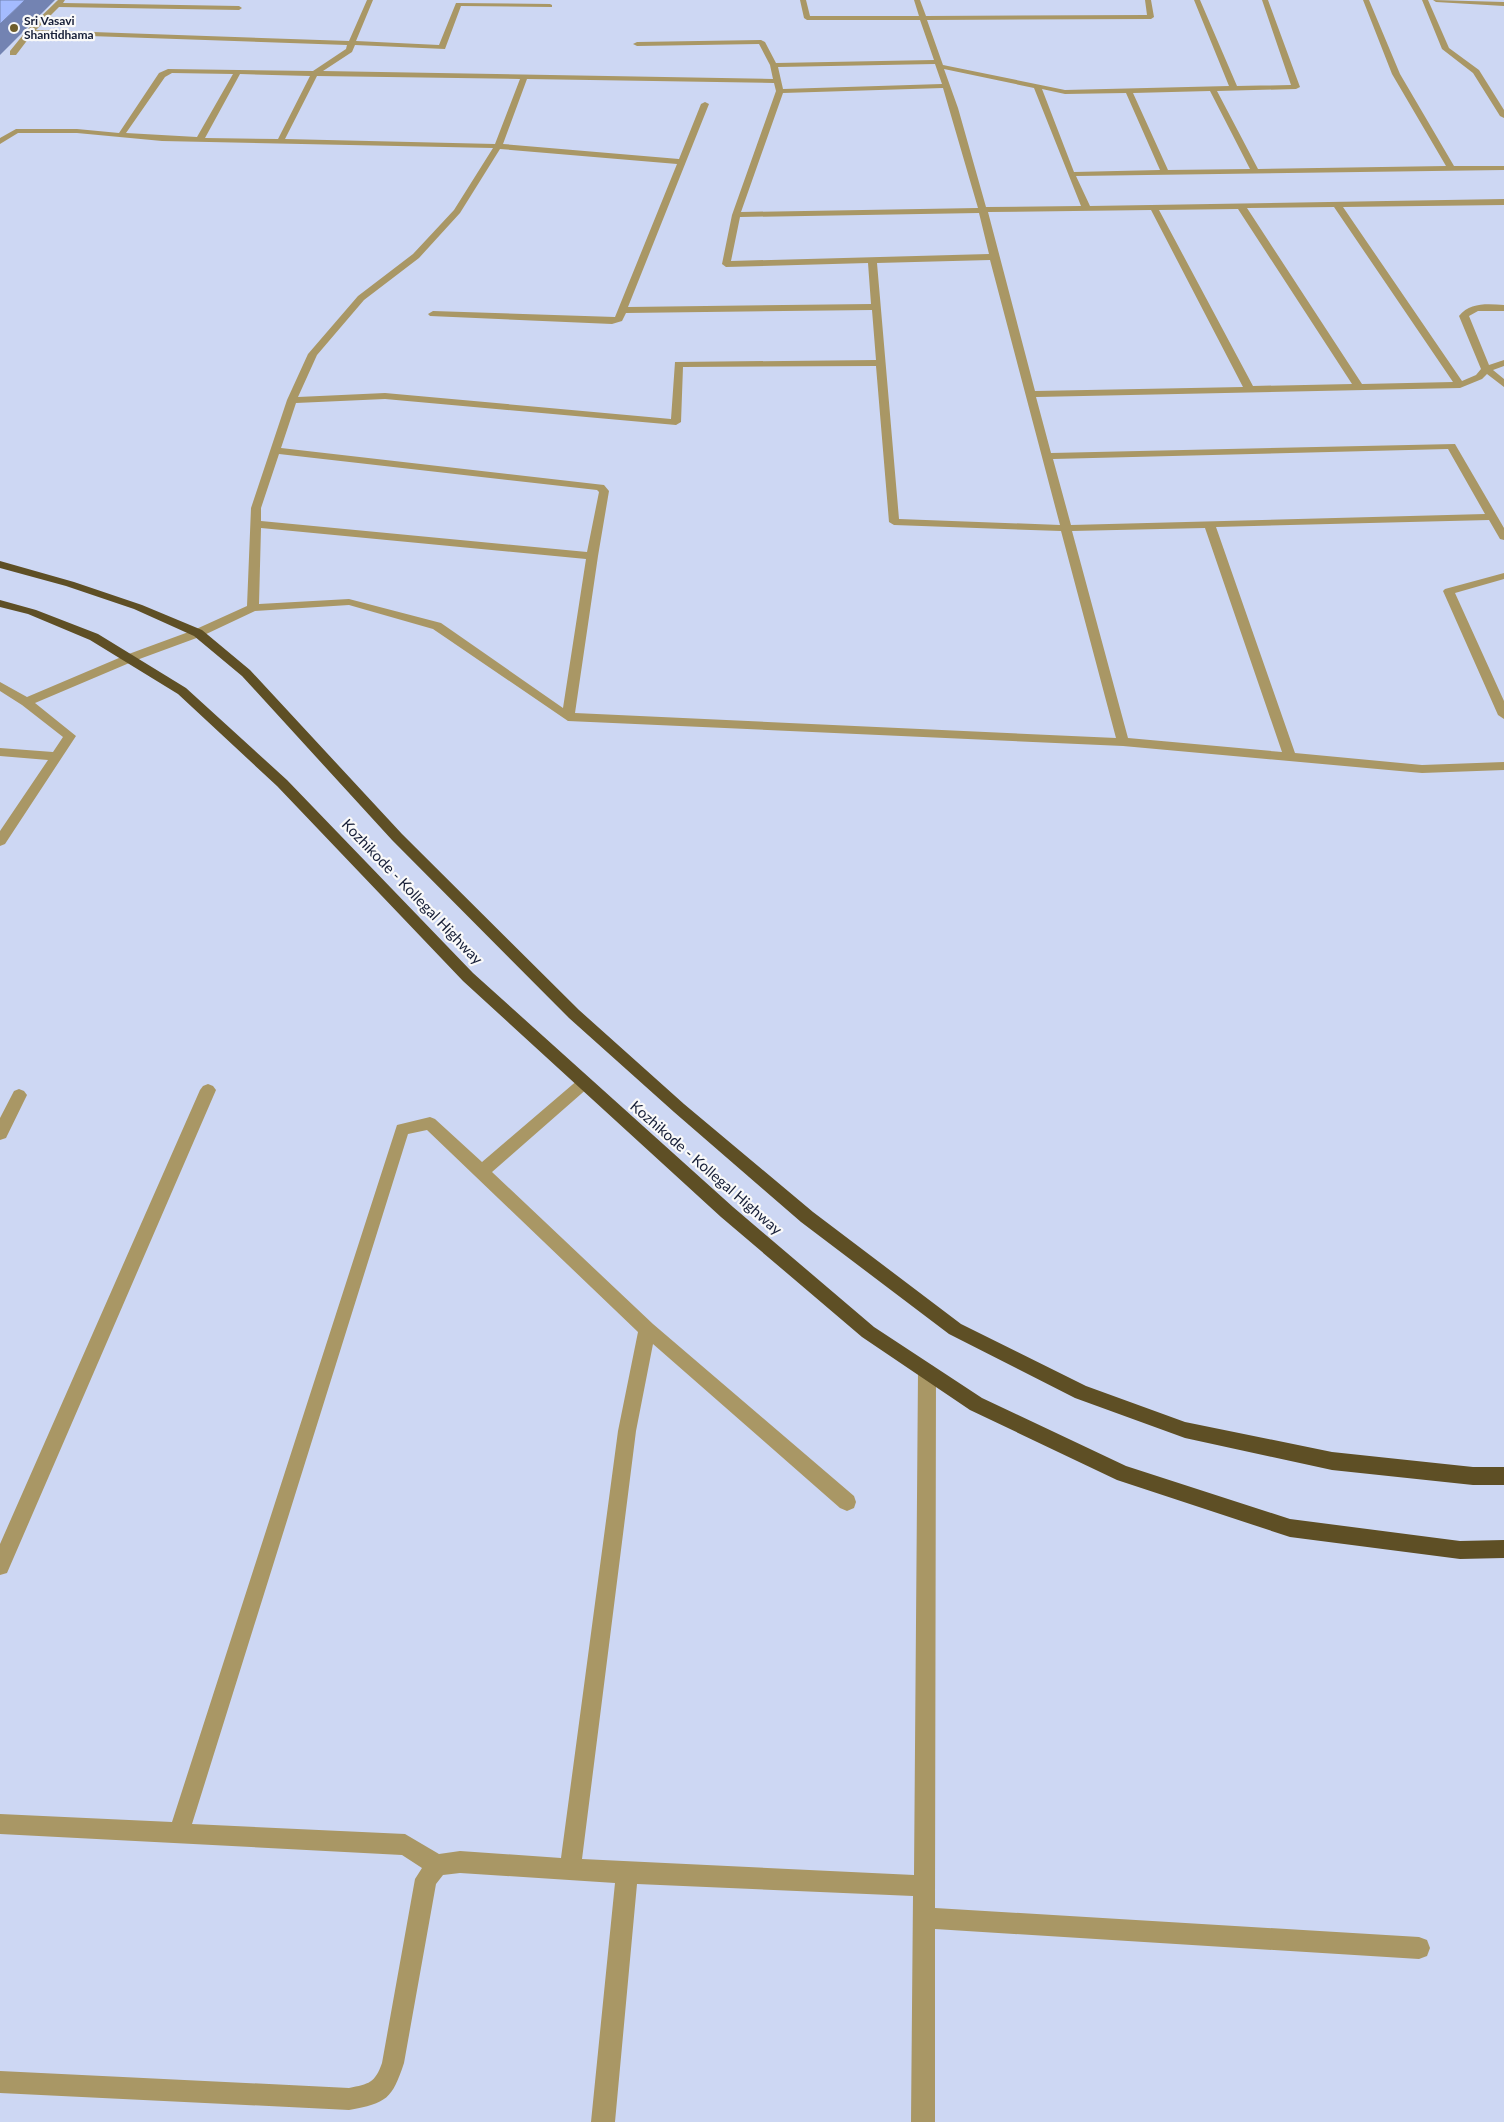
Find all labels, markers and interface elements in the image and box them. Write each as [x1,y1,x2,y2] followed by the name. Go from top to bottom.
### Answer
[24,13,94,42] place label: Sri Vasavi Shantidhama
[8,22,20,34] marker: Sri Vasavi Shantidhama
[339,815,487,968] street label: Kozhikode - Kollegal Highway
[627,1096,786,1238] street label: Kozhikode - Kollegal Highway

